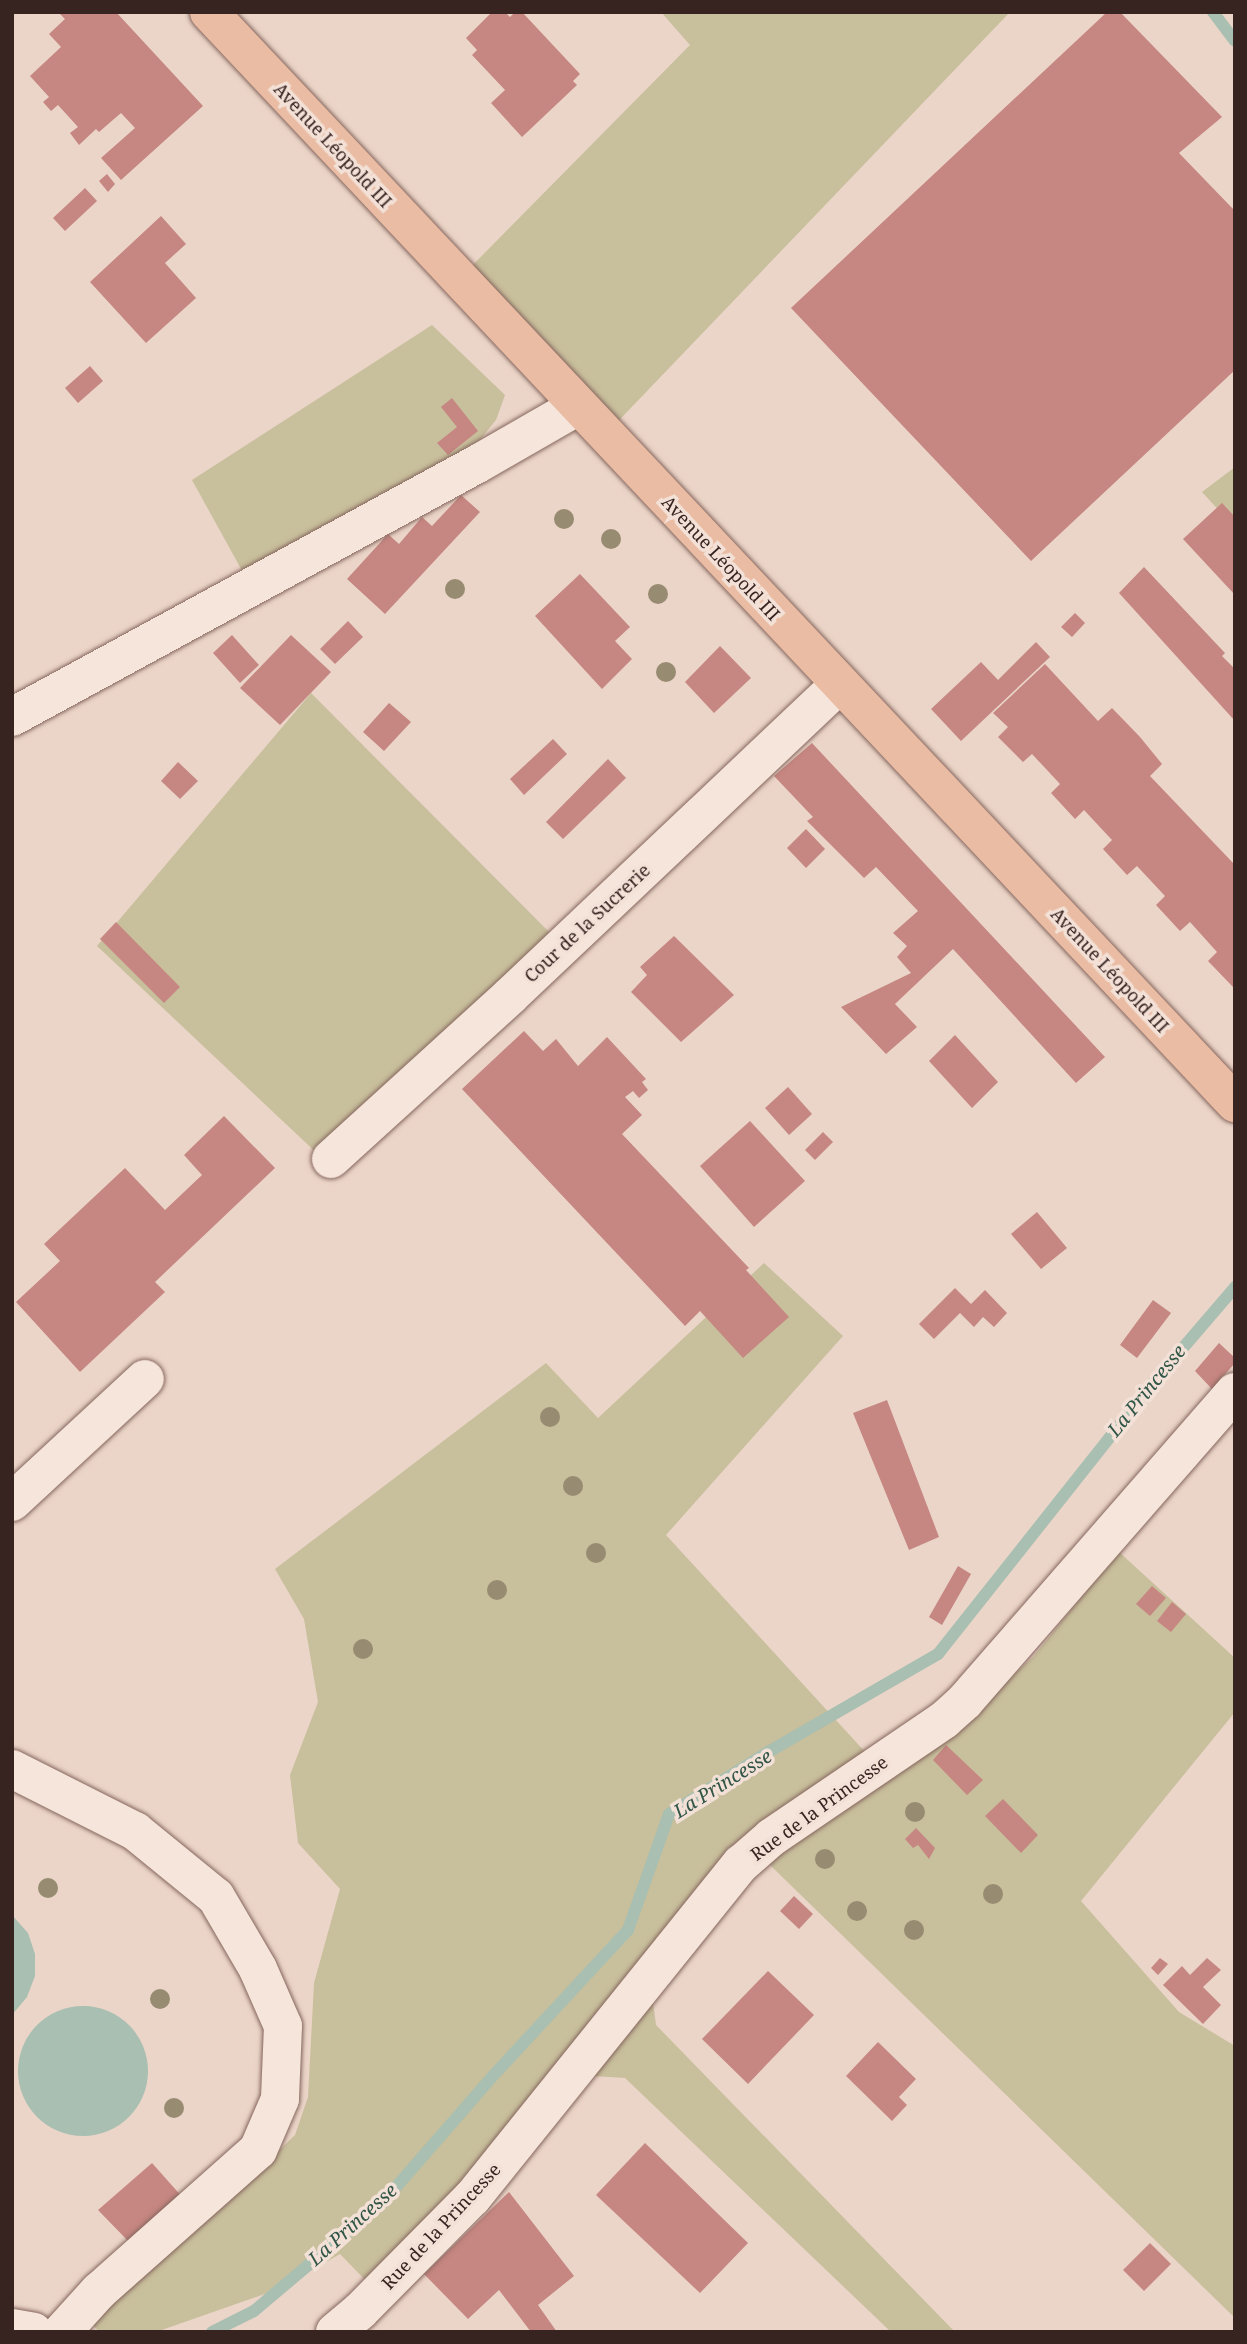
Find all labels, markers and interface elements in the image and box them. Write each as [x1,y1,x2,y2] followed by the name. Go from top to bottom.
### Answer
[270,78,396,212] street label: Avenue Léopold III
[658,491,784,625] street label: Avenue Léopold III
[520,859,654,987] street label: Cour de la Sucrerie
[1047,903,1173,1037] street label: Avenue Léopold III
[1103,1341,1191,1441] water label: La Princesse
[670,1745,776,1823] water label: La Princesse
[746,1751,892,1865] street label: Rue de la Princesse
[377,2159,505,2293] street label: Rue de la Princesse
[304,2179,402,2271] water label: La Princesse

